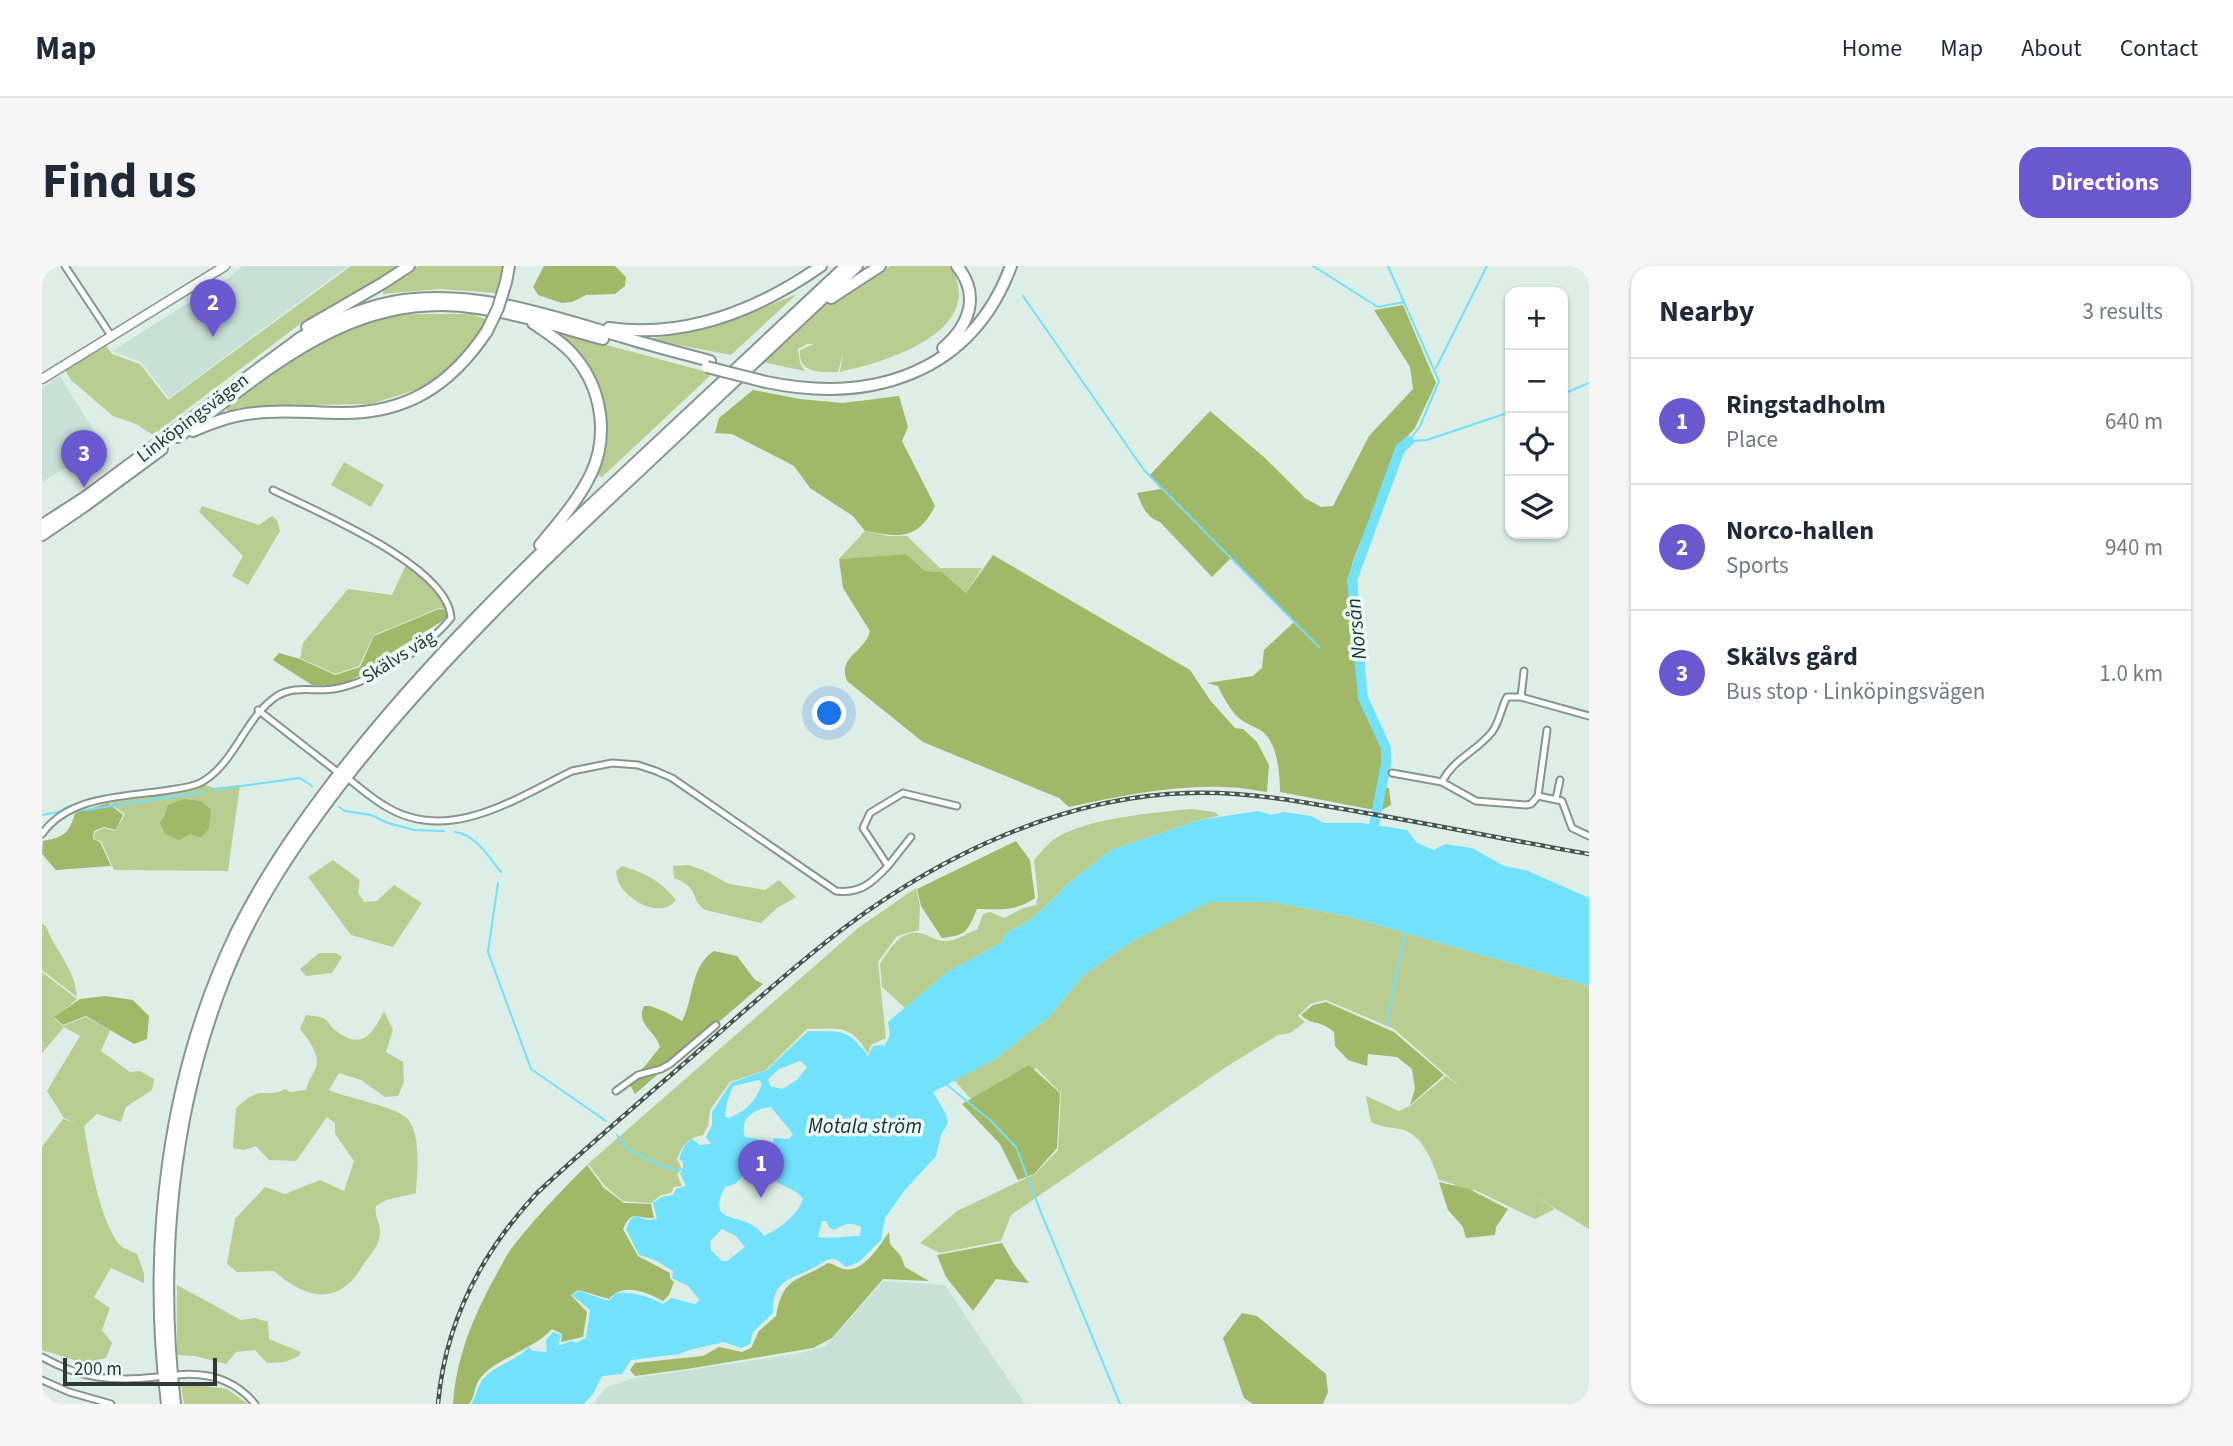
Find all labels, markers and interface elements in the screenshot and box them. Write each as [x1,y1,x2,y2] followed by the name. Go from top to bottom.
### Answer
[35,25,96,72] text: Map
[1842,31,1902,66] text: Home
[1940,31,1983,66] text: Map
[2021,31,2082,66] text: About
[2120,31,2198,66] text: Contact
[42,147,197,217] text: Find us
[2019,147,2191,218] button: Directions
[190,279,236,337] pin: 2
[1505,287,1568,539] map controls
[1505,287,1568,350] button: +
[1659,290,1754,333] text: Nearby
[2083,295,2163,328] text: 3 results
[1505,350,1568,413] button: −
[131,367,255,469] street label: Linköpingsvägen
[1726,386,1886,423] text: Ringstadholm
[1676,405,1688,438] text: 1
[2105,405,2163,438] text: 640 m
[1505,413,1568,476] button: locate
[1726,423,1778,456] text: Place
[61,430,107,488] pin: 3
[1505,476,1568,539] button: layers
[1726,512,1874,549] text: Norco-hallen
[1676,531,1688,564] text: 2
[2105,531,2163,564] text: 940 m
[1726,549,1789,582] text: Sports
[1338,597,1374,661] water label: Norsån
[357,624,441,690] street label: Skälvs väg
[1726,638,1858,675] text: Skälvs gård
[1676,657,1688,690] text: 3
[2099,657,2163,690] text: 1.0 km
[1726,675,1985,708] text: Bus stop · Linköpingsvägen
[812,696,846,730] your location
[808,1111,922,1141] water label: Motala ström
[738,1140,784,1198] pin: 1
[63,1355,217,1387] scale bar
[74,1356,122,1383] text: 200 m

